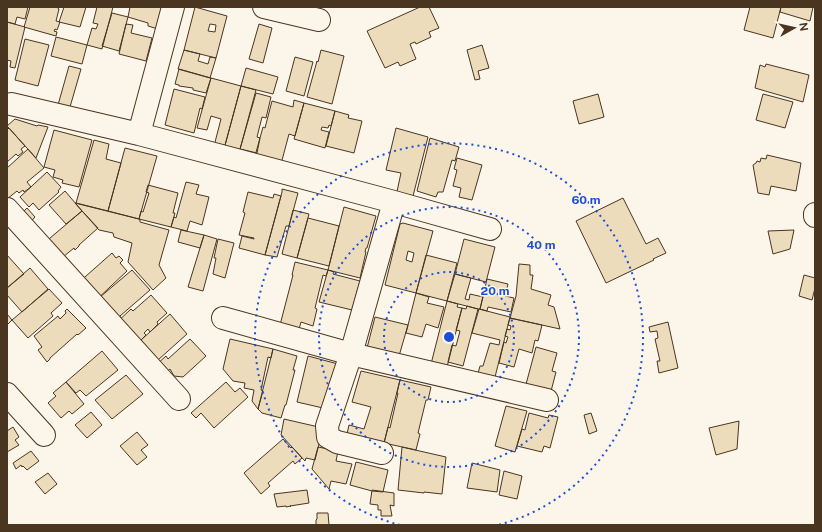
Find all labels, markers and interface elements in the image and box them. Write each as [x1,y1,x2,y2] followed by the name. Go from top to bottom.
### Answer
[774,8,814,48] north arrow
[797,22,810,32] text: N
[571,193,601,207] text: 60 m
[526,238,556,252] text: 40 m
[481,284,510,298] text: 20 m
[442,330,456,344] centre of rings

